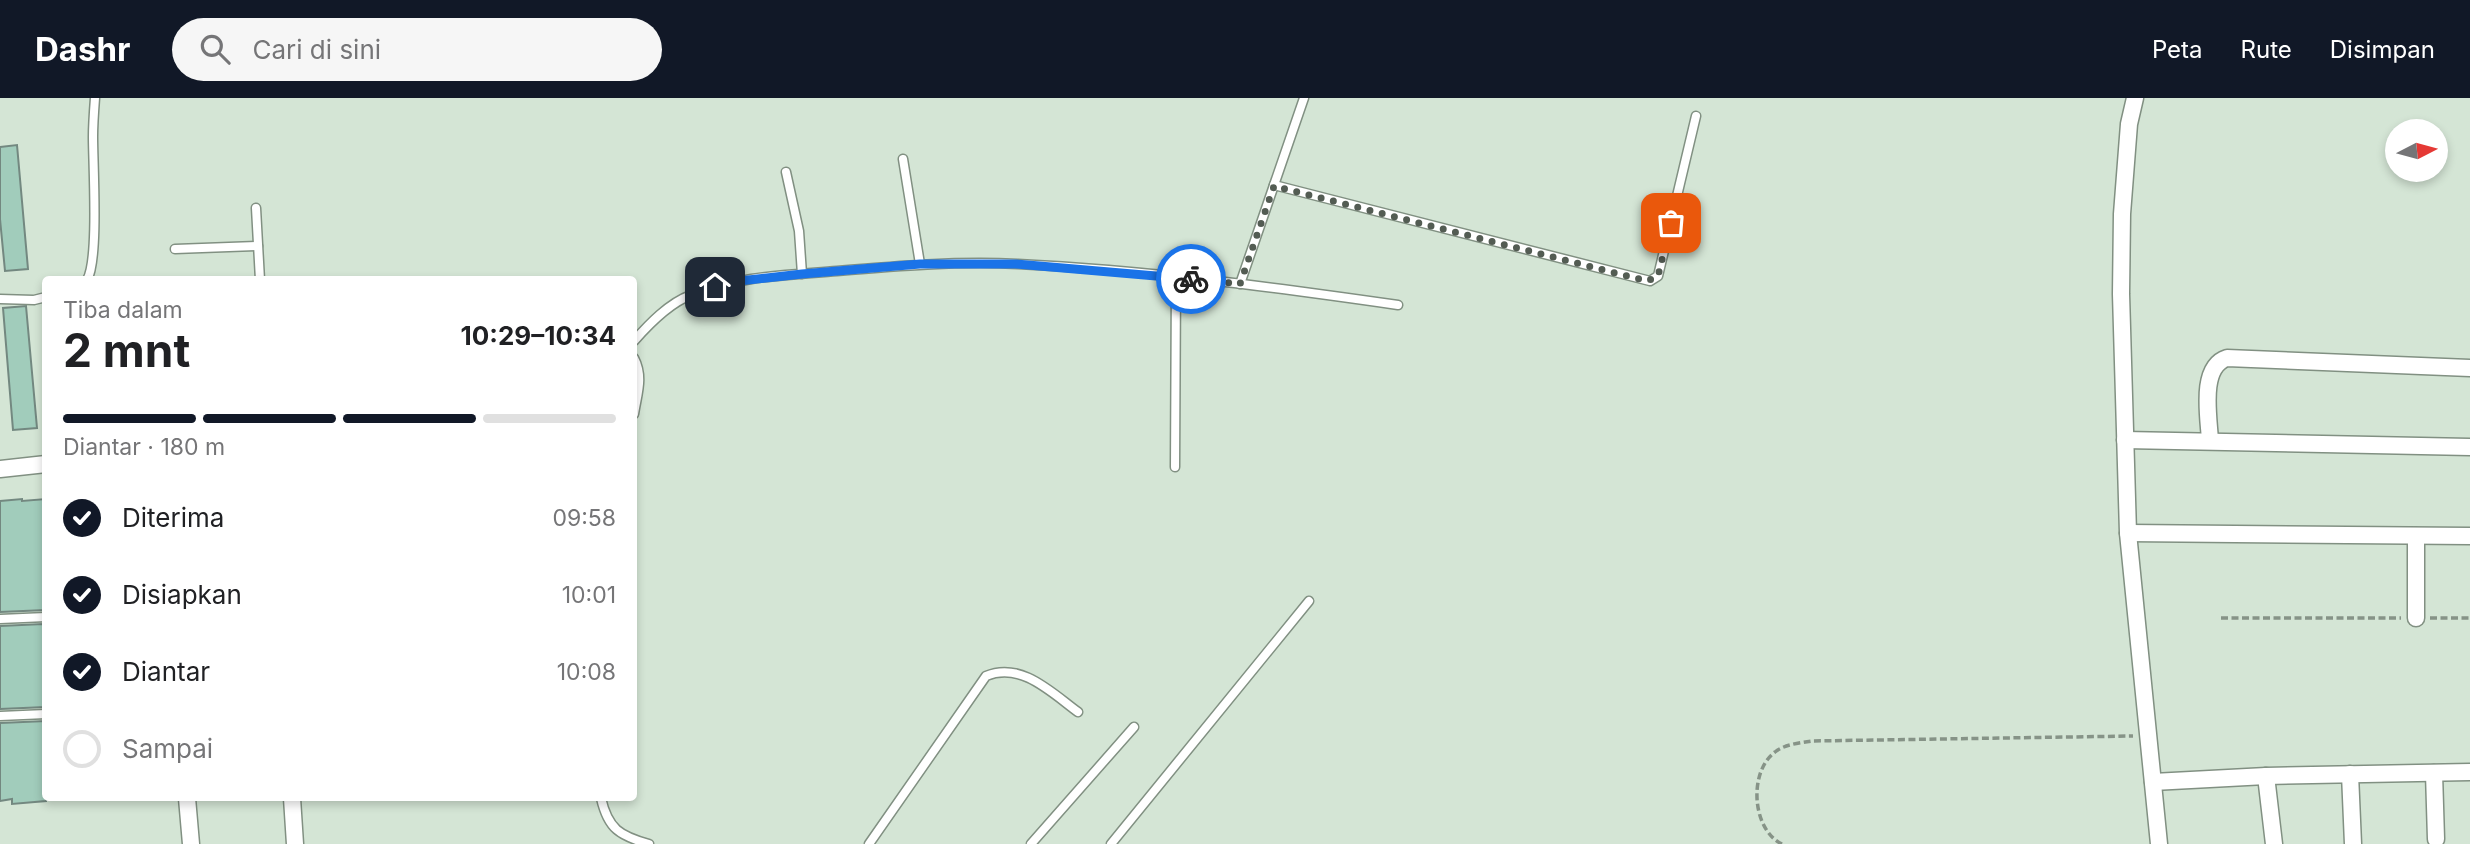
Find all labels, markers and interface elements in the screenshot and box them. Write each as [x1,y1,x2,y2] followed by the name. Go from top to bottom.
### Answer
[172,18,662,81] search box
[35,29,130,69] text: Dashr
[196,30,234,68] icon: search
[252,34,381,65] text: Cari di sini
[2152,35,2203,64] text: Peta
[2241,35,2292,64] text: Rute
[2330,35,2435,64] text: Disimpan
[2385,119,2448,182] north arrow
[2385,119,2448,182] map controls
[1641,193,1701,253] pin
[1652,204,1690,242] icon: bag
[1156,244,1226,314] courier
[685,257,745,317] pin
[1172,260,1210,298] icon: bike
[696,268,734,306] icon: home
[63,296,183,324] text: Tiba dalam
[461,320,616,351] text: 10:29–10:34
[63,322,190,378] text: 2 mnt
[63,433,225,461] text: Diantar · 180 m
[63,499,101,537] icon: check
[122,502,224,533] text: Diterima
[552,504,616,532] text: 09:58
[63,576,101,614] icon: check
[122,579,242,610] text: Disiapkan
[562,581,616,609] text: 10:01
[63,653,101,691] icon: check
[122,656,210,687] text: Diantar
[557,658,616,686] text: 10:08
[122,733,213,764] text: Sampai

